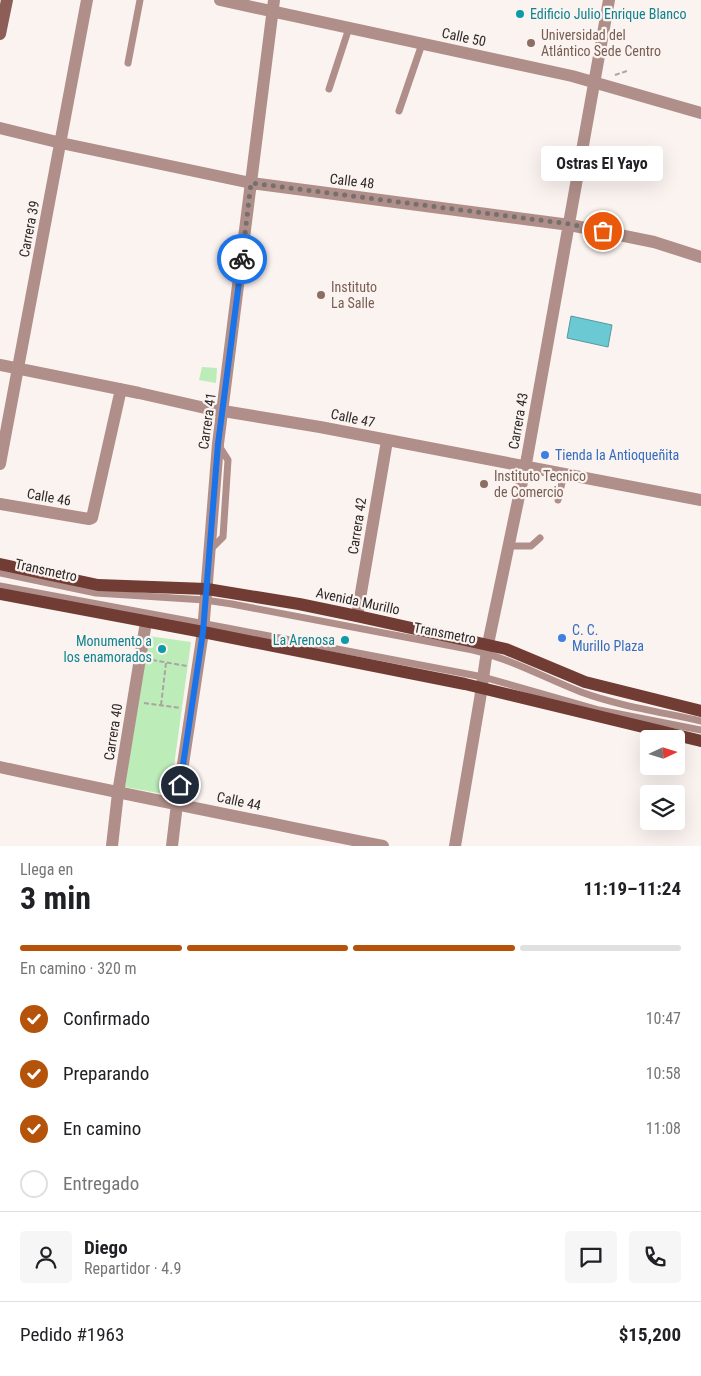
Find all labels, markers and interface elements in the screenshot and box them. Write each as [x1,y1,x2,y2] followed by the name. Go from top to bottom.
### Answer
[530,6,687,22] place label: Edificio Julio Enrique Blanco
[514,8,526,20] marker: Edificio Julio Enrique Blanco
[440,25,488,49] street label: Calle 50
[541,27,661,59] place label: Universidad del Atlántico Sede Centro
[525,37,537,49] marker: Universidad del Atlántico Sede Centro
[542,146,664,181] callout: Ostras El Yayo
[556,154,648,173] text: Ostras El Yayo
[329,170,375,192] street label: Calle 48
[16,199,42,259] street label: Carrera 39
[582,210,624,252] pin
[589,217,617,245] icon: bag
[217,234,267,284] courier
[228,245,256,273] icon: bike
[331,279,377,311] place label: Instituto La Salle
[315,289,327,301] marker: Instituto La Salle
[195,391,219,451] street label: Carrera 41
[505,391,531,451] street label: Carrera 43
[329,406,377,430] street label: Calle 47
[555,447,679,463] place label: Tienda la Antioqueñita
[539,449,551,461] marker: Tienda la Antioqueñita
[494,468,586,500] place label: Instituto Tecnico de Comercio
[478,478,490,490] marker: Instituto Tecnico de Comercio
[26,485,72,509] street label: Calle 46
[345,496,369,556] street label: Carrera 42
[14,556,78,584] street label: Transmetro
[315,584,401,618] street label: Avenida Murillo
[413,619,477,647] street label: Transmetro
[572,622,644,654] place label: C. C. Murillo Plaza
[273,632,335,648] place label: La Arenosa
[556,632,568,644] marker: C. C. Murillo Plaza
[63,633,152,665] place label: Monumento a los enamorados
[339,634,351,646] marker: La Arenosa
[156,643,168,655] marker: Monumento a los enamorados
[101,702,125,762] street label: Carrera 40
[640,730,685,775] north arrow
[640,730,685,830] map controls
[159,764,201,806] pin
[166,771,194,799] icon: home
[640,785,685,830] button: layers
[215,789,263,813] street label: Calle 44
[20,860,73,879] text: Llega en
[583,877,681,900] text: 11:19–11:24
[20,879,91,917] text: 3 min
[20,959,137,978] text: En camino · 320 m
[20,1005,48,1033] icon: check
[63,1007,150,1030] text: Confirmado
[646,1009,681,1028] text: 10:47
[20,1060,48,1088] icon: check
[63,1062,149,1085] text: Preparando
[646,1064,681,1083] text: 10:58
[20,1115,48,1143] icon: check
[63,1117,141,1140] text: En camino
[646,1119,681,1138] text: 11:08
[63,1172,139,1195] text: Entregado
[20,1231,72,1283] button: person
[565,1231,617,1283] button: chat
[629,1231,681,1283] button: phone
[84,1236,128,1259] text: Diego
[84,1259,181,1278] text: Repartidor · 4.9
[20,1323,124,1346] text: Pedido #1963
[619,1323,681,1346] text: $15,200

